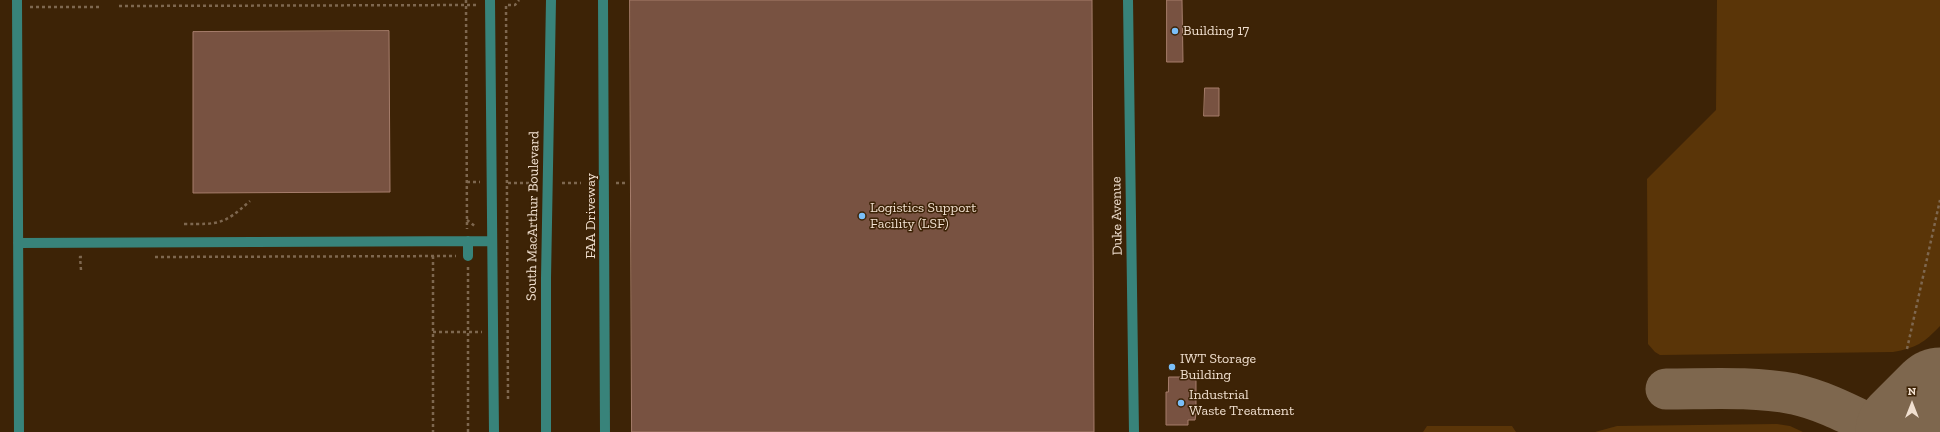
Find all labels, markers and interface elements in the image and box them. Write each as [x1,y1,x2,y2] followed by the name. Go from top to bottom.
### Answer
[1183,23,1249,39] place label: Building 17
[1170,26,1180,36] marker: Building 17
[523,131,543,301] street label: South MacArthur Boulevard
[583,173,599,259] street label: FAA Driveway
[1108,176,1126,256] street label: Duke Avenue
[870,200,976,232] place label: Logistics Support Facility (LSF)
[857,211,867,221] marker: Logistics Support Facility (LSF)
[1180,351,1256,384] place label: IWT Storage Building
[1167,362,1177,372] marker: IWT Storage Building
[1892,384,1932,424] north arrow
[1908,385,1916,398] text: N
[1189,387,1294,420] place label: Industrial Waste Treatment
[1176,398,1186,408] marker: Industrial Waste Treatment

